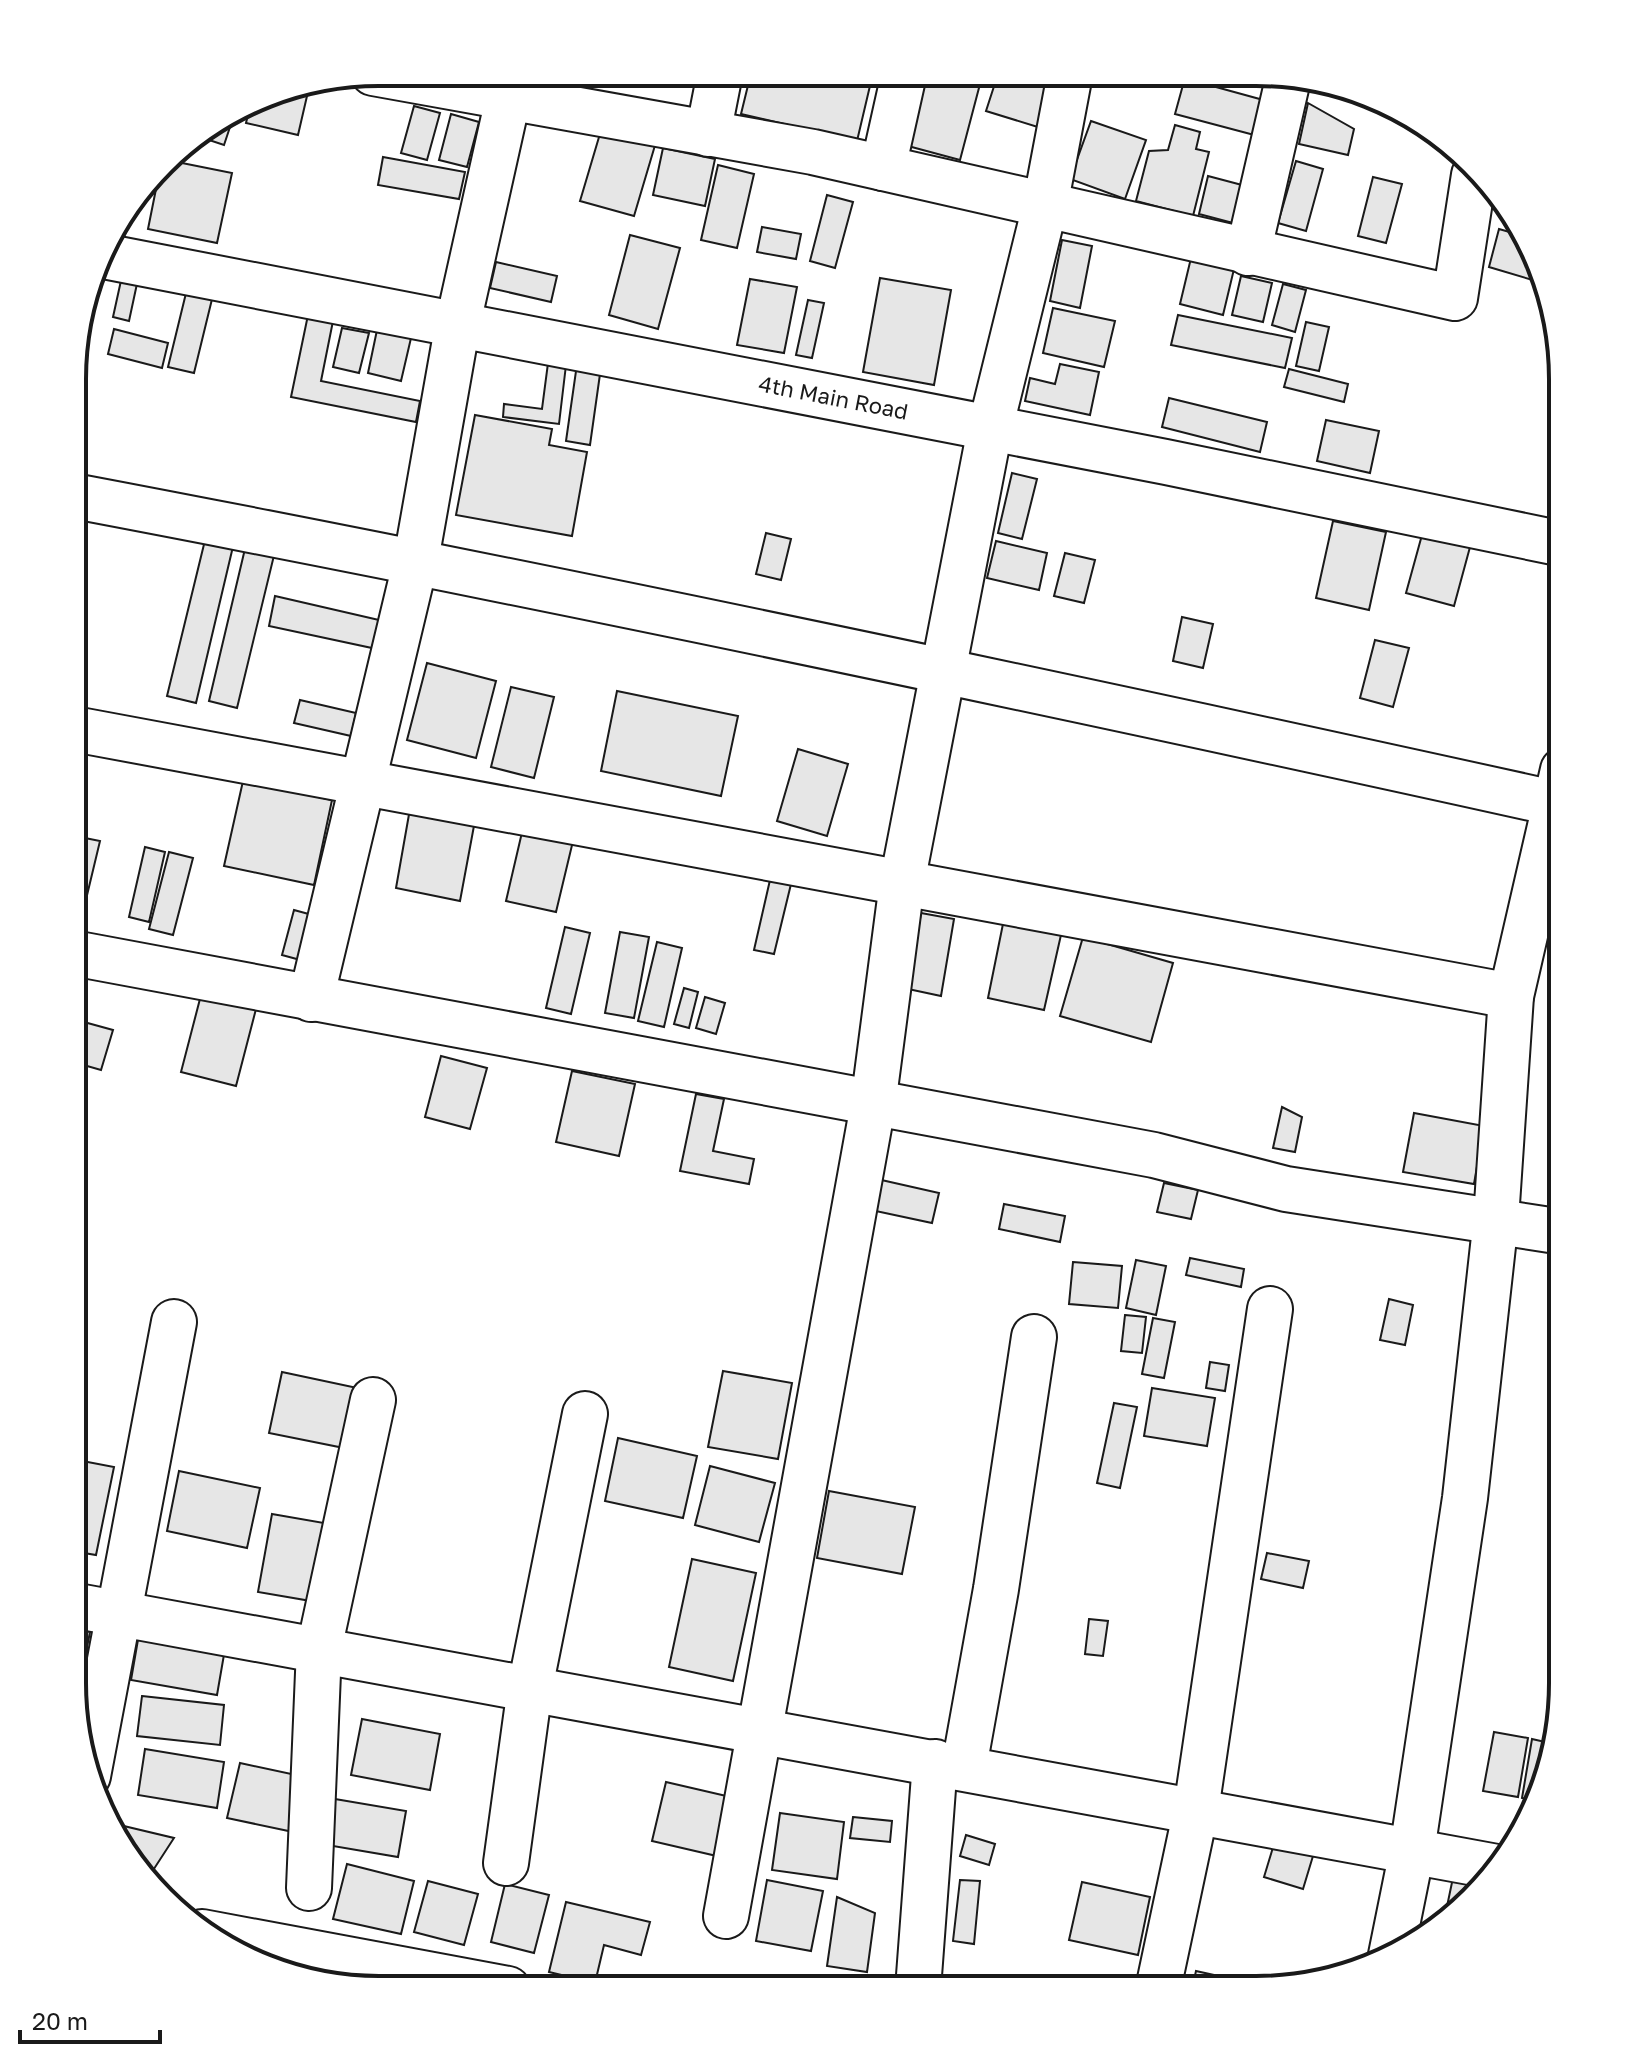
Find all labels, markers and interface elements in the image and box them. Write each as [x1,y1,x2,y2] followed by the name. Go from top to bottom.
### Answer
[757,369,910,425] street label: 4th Main Road
[20,1994,160,2044] scale bar
[32,2006,88,2035] text: 20 m

